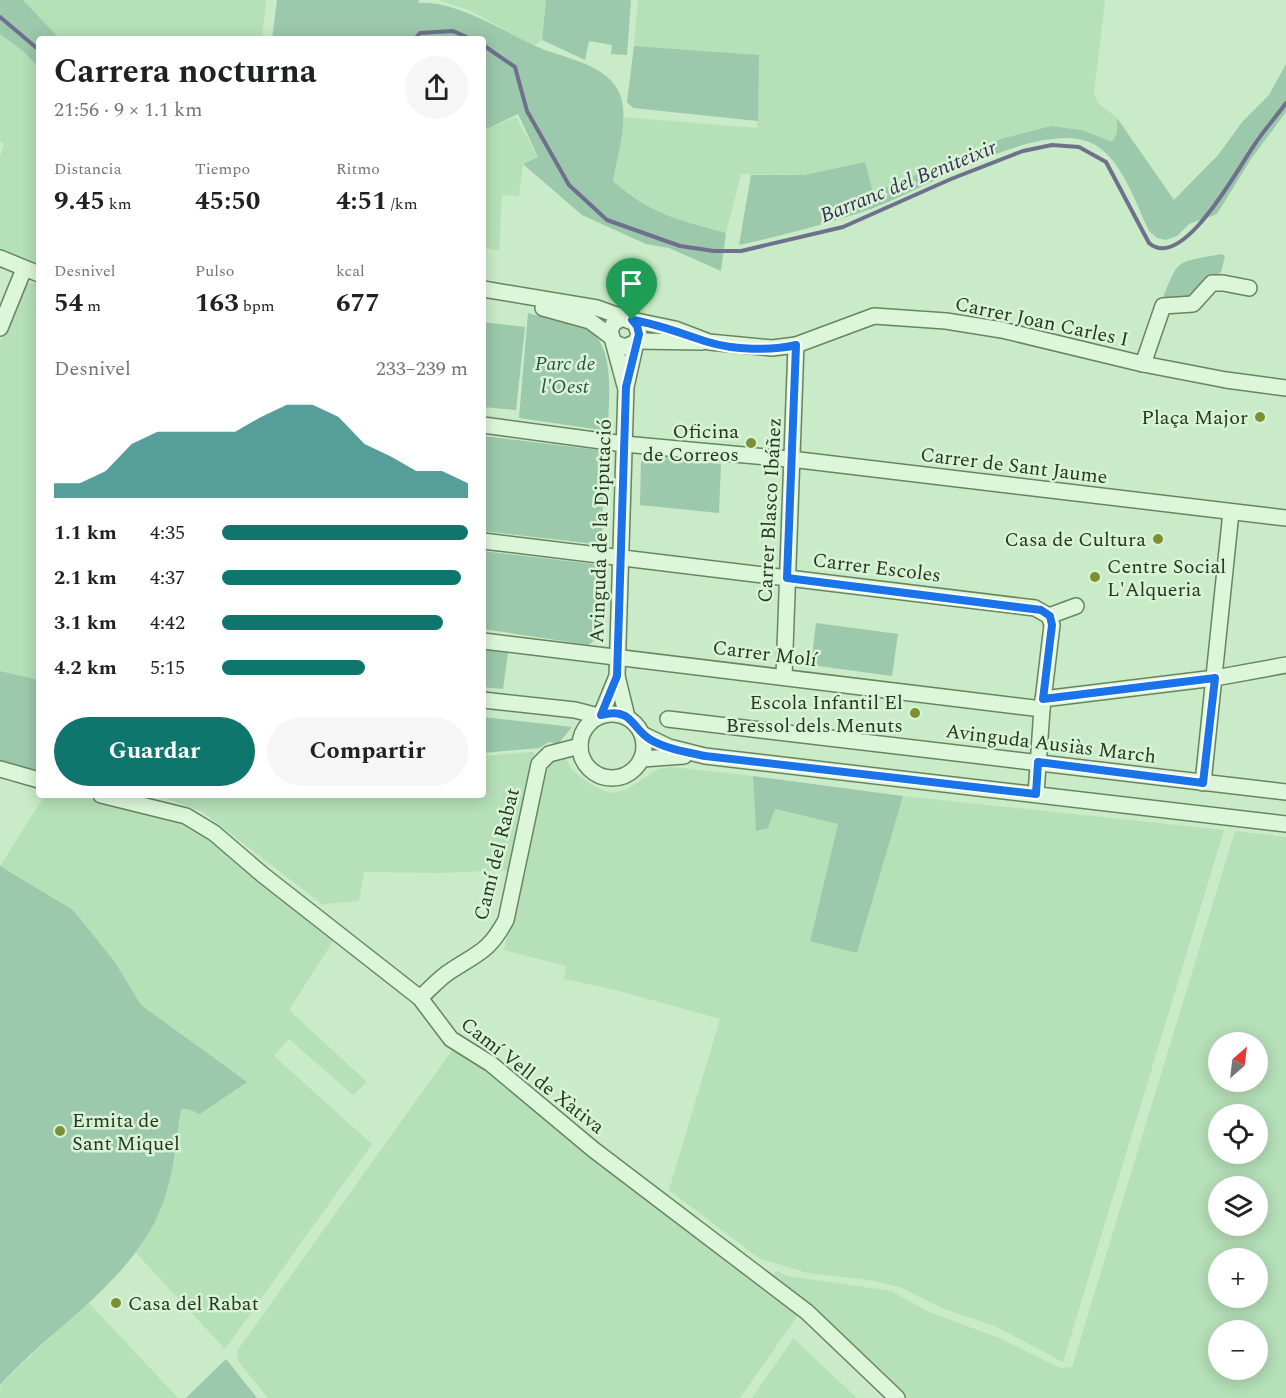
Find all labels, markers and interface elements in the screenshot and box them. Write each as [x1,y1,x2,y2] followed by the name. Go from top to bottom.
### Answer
[54,47,317,97] text: Carrera nocturna
[405,56,468,119] button: share
[54,95,202,125] text: 21:56 · 9 × 1.1 km
[815,132,1002,232] water label: Barranc del Beniteixir
[54,157,121,181] text: Distancia
[195,157,250,181] text: Tiempo
[336,157,380,181] text: Ritmo
[54,181,105,221] text: 9.45
[195,181,260,221] text: 45:50
[336,181,387,221] text: 4:51
[105,192,131,216] text: km
[387,192,417,216] text: /km
[606,258,657,320] pin
[54,259,115,283] text: Desnivel
[195,259,234,283] text: Pulso
[336,259,365,283] text: kcal
[615,267,648,300] icon: arrive
[54,283,83,323] text: 54
[195,283,239,323] text: 163
[336,283,380,323] text: 677
[952,289,1131,355] street label: Carrer Joan Carles I
[83,294,101,318] text: m
[239,294,275,318] text: bpm
[535,349,595,402] park label: Parc de l'Oest
[54,354,131,384] text: Desnivel
[376,354,468,384] text: 233–239 m
[1141,403,1248,433] place label: Plaça Major
[1253,410,1267,424] marker: Plaça Major
[643,417,739,470] place label: Oficina de Correos
[750,417,790,603] street label: Carrer Blasco Ibáñez
[582,419,620,644] street label: Avinguda de la Diputació
[744,436,758,450] marker: Oficina de Correos
[919,440,1109,492] street label: Carrer de Sant Jaume
[54,518,117,548] text: 1.1 km
[150,518,185,548] text: 4:35
[1005,525,1146,555] place label: Casa de Cultura
[1151,532,1165,546] marker: Casa de Cultura
[811,545,943,591] street label: Carrer Escoles
[1107,552,1226,605] place label: Centre Social L'Alqueria
[54,563,117,593] text: 2.1 km
[150,563,185,593] text: 4:37
[1088,570,1102,584] marker: Centre Social L'Alqueria
[54,608,117,638] text: 3.1 km
[150,608,185,638] text: 4:42
[711,633,820,675] street label: Carrer Molí
[54,653,117,683] text: 4.2 km
[150,653,185,683] text: 5:15
[726,688,903,741] place label: Escola Infantil El Bressol dels Menuts
[908,706,922,720] marker: Escola Infantil El Bressol dels Menuts
[944,716,1158,772] street label: Avinguda Ausiàs March
[54,717,255,786] button: Guardar
[267,717,468,786] button: Compartir
[466,785,528,924] street label: Camí del Rabat
[454,1010,611,1142] street label: Camí Vell de Xàtiva
[1208,1032,1268,1092] north arrow
[1208,1032,1268,1380] map controls
[1208,1104,1268,1164] button: locate
[72,1106,180,1159] place label: Ermita de Sant Miquel
[53,1124,67,1138] marker: Ermita de Sant Miquel
[1208,1176,1268,1236] button: layers
[1208,1248,1268,1308] button: +
[128,1289,259,1319] place label: Casa del Rabat
[109,1296,123,1310] marker: Casa del Rabat
[1208,1320,1268,1380] button: −

